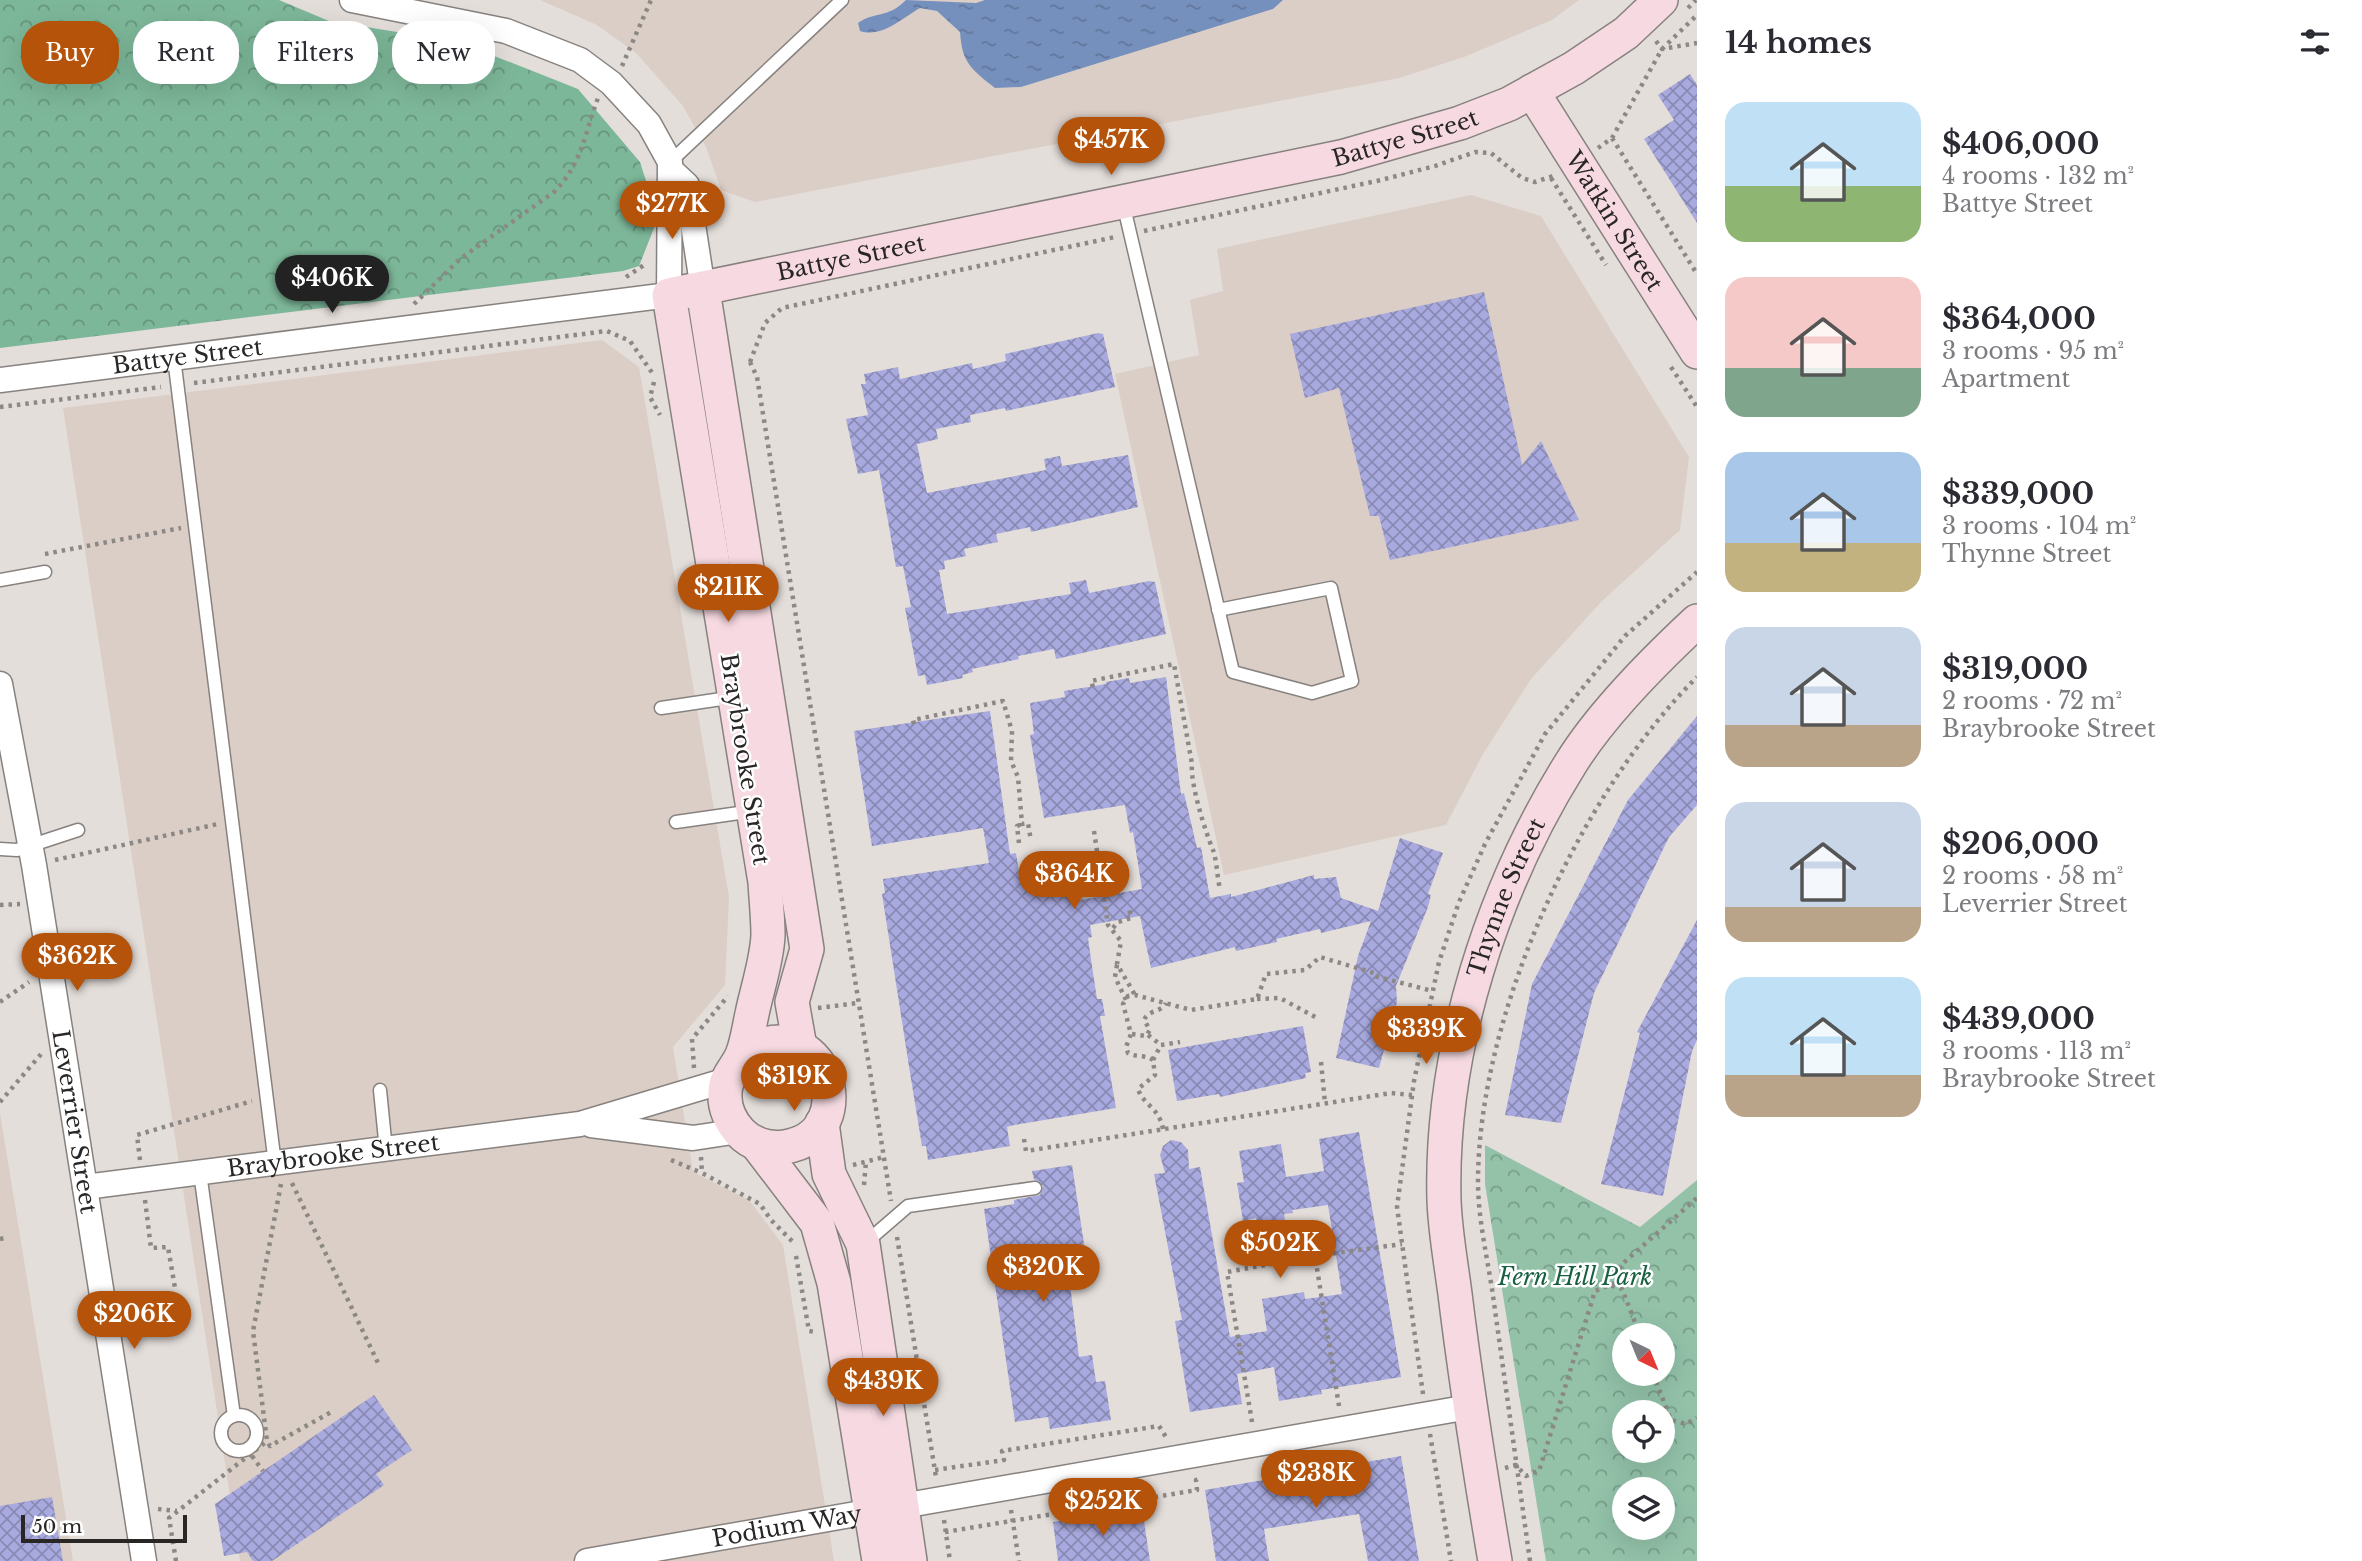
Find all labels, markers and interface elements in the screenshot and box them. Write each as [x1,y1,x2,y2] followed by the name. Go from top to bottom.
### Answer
[21,21,119,84] chip: Buy
[133,21,239,84] chip: Rent
[253,21,378,84] chip: Filters
[392,21,495,84] chip: New
[2296,23,2334,61] icon: filters
[1725,24,1872,61] text: 14 homes
[1329,103,1483,173] street label: Battye Street
[1062,118,1160,177] pin: $457K
[1942,125,2099,162] text: $406,000
[1074,126,1148,154] text: $457K
[1781,130,1865,214] icon: home
[1559,145,1669,297] street label: Watkin Street
[1942,162,2134,190] text: 4 rooms · 132 m²
[623,182,721,241] pin: $277K
[636,190,708,218] text: $277K
[1942,190,2093,218] text: Battye Street
[774,229,928,287] street label: Battye Street
[283,256,381,315] pin: $406K
[291,264,373,292] text: $406K
[1942,300,2096,337] text: $364,000
[1781,305,1865,389] icon: home
[111,333,264,380] street label: Battye Street
[1942,337,2124,365] text: 3 rooms · 95 m²
[1942,365,2070,393] text: Apartment
[1942,475,2094,512] text: $339,000
[1781,480,1865,564] icon: home
[1942,512,2136,540] text: 3 rooms · 104 m²
[1942,540,2111,568] text: Thynne Street
[679,564,777,624] pin: $211K
[694,573,762,601] text: $211K
[1942,650,2088,687] text: $319,000
[714,651,776,867] street label: Braybrooke Street
[1781,655,1865,739] icon: home
[1942,687,2122,715] text: 2 rooms · 72 m²
[1942,715,2156,743] text: Braybrooke Street
[1462,813,1551,980] street label: Thynne Street
[1942,825,2099,862] text: $206,000
[1781,830,1865,914] icon: home
[1025,852,1123,911] pin: $364K
[1034,860,1114,888] text: $364K
[1942,862,2123,890] text: 2 rooms · 58 m²
[1942,890,2127,918] text: Leverrier Street
[28,934,126,993] pin: $362K
[38,942,116,970] text: $362K
[1942,1000,2095,1037] text: $439,000
[1781,1005,1865,1089] icon: home
[1377,1006,1475,1066] pin: $339K
[1387,1015,1465,1043] text: $339K
[46,1028,103,1216] street label: Leverrier Street
[1942,1037,2131,1065] text: 3 rooms · 113 m²
[745,1054,843,1113] pin: $319K
[757,1062,831,1090] text: $319K
[1942,1065,2156,1093] text: Braybrooke Street
[225,1128,441,1183] street label: Braybrooke Street
[1231,1220,1329,1280] pin: $502K
[1240,1229,1320,1257] text: $502K
[994,1244,1092,1304] pin: $320K
[1003,1253,1083,1281] text: $320K
[1497,1263,1652,1291] park label: Fern Hill Park
[85,1292,183,1351] pin: $206K
[93,1300,175,1328] text: $206K
[1612,1323,1675,1386] north arrow
[1612,1323,1675,1540] map controls
[834,1358,932,1418] pin: $439K
[843,1367,923,1395] text: $439K
[1612,1400,1675,1463] button: locate
[1267,1450,1365,1510] pin: $238K
[1277,1459,1355,1487] text: $238K
[1612,1477,1675,1540] button: layers
[1054,1478,1152,1538] pin: $252K
[1064,1487,1142,1515] text: $252K
[710,1499,864,1553] street label: Podium Way
[21,1512,187,1544] scale bar
[32,1515,82,1538] text: 50 m

